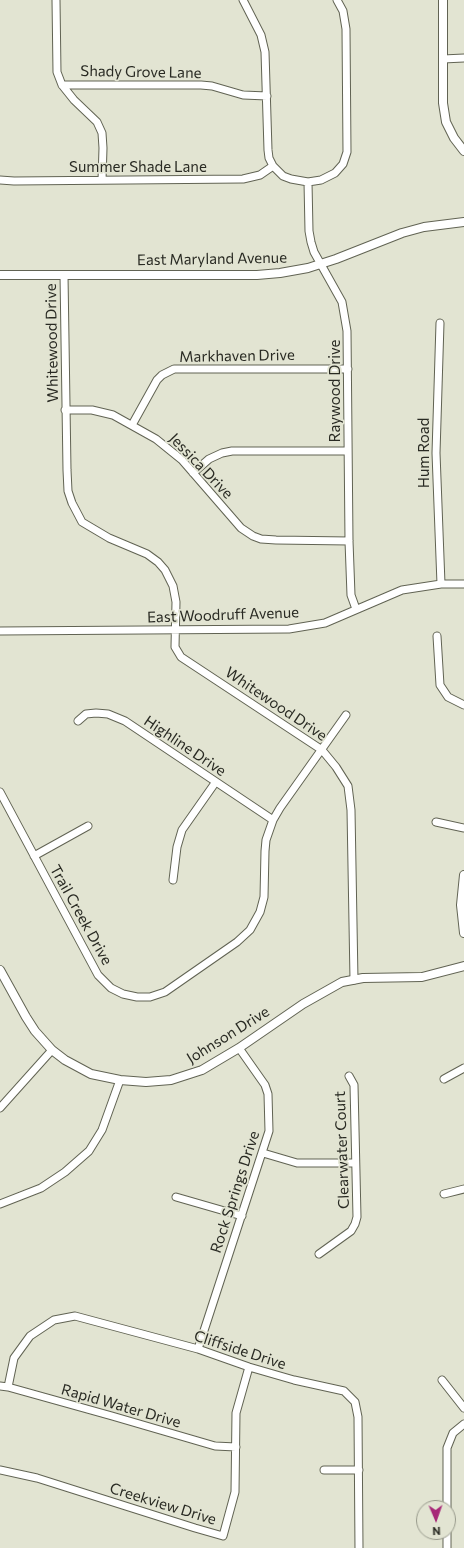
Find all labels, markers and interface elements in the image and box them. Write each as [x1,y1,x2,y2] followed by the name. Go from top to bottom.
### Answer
[80,62,202,82] street label: Shady Grove Lane
[69,158,207,176] street label: Summer Shade Lane
[137,249,287,269] street label: East Maryland Avenue
[42,283,62,403] street label: Whitewood Drive
[326,340,344,442] street label: Raywood Drive
[179,346,295,366] street label: Markhaven Drive
[415,418,433,488] street label: Hum Road
[165,429,237,503] street label: Jessica Drive
[147,603,299,627] street label: East Woodruff Avenue
[222,663,330,745] street label: Whitewood Drive
[141,712,229,780] street label: Highline Drive
[46,862,116,968] street label: Trail Creek Drive
[183,1002,273,1068] street label: Johnson Drive
[331,1091,353,1209] street label: Clearwater Court
[207,1129,263,1255] street label: Rock Springs Drive
[192,1327,288,1373] street label: Cliffside Drive
[59,1380,183,1432] street label: Rapid Water Drive
[108,1479,218,1529] street label: Creekview Drive
[416,1500,456,1540] north arrow
[432,1525,441,1538] text: N

